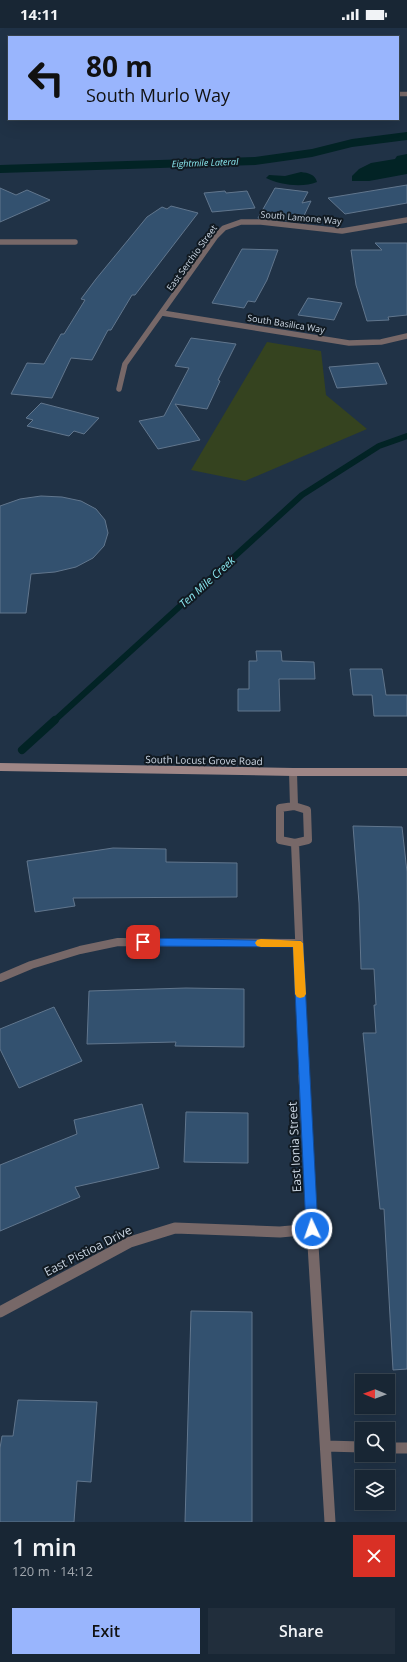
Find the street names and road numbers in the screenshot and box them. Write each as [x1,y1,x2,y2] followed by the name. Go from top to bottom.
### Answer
[260,207,342,228] street label: South Lamone Way
[163,222,220,293] street label: East Serchio Street
[246,311,326,336] street label: South Basilica Way
[145,752,263,768] street label: South Locust Grove Road
[284,1101,305,1193] street label: East Ionia Street
[41,1221,135,1280] street label: East Pistioa Drive

